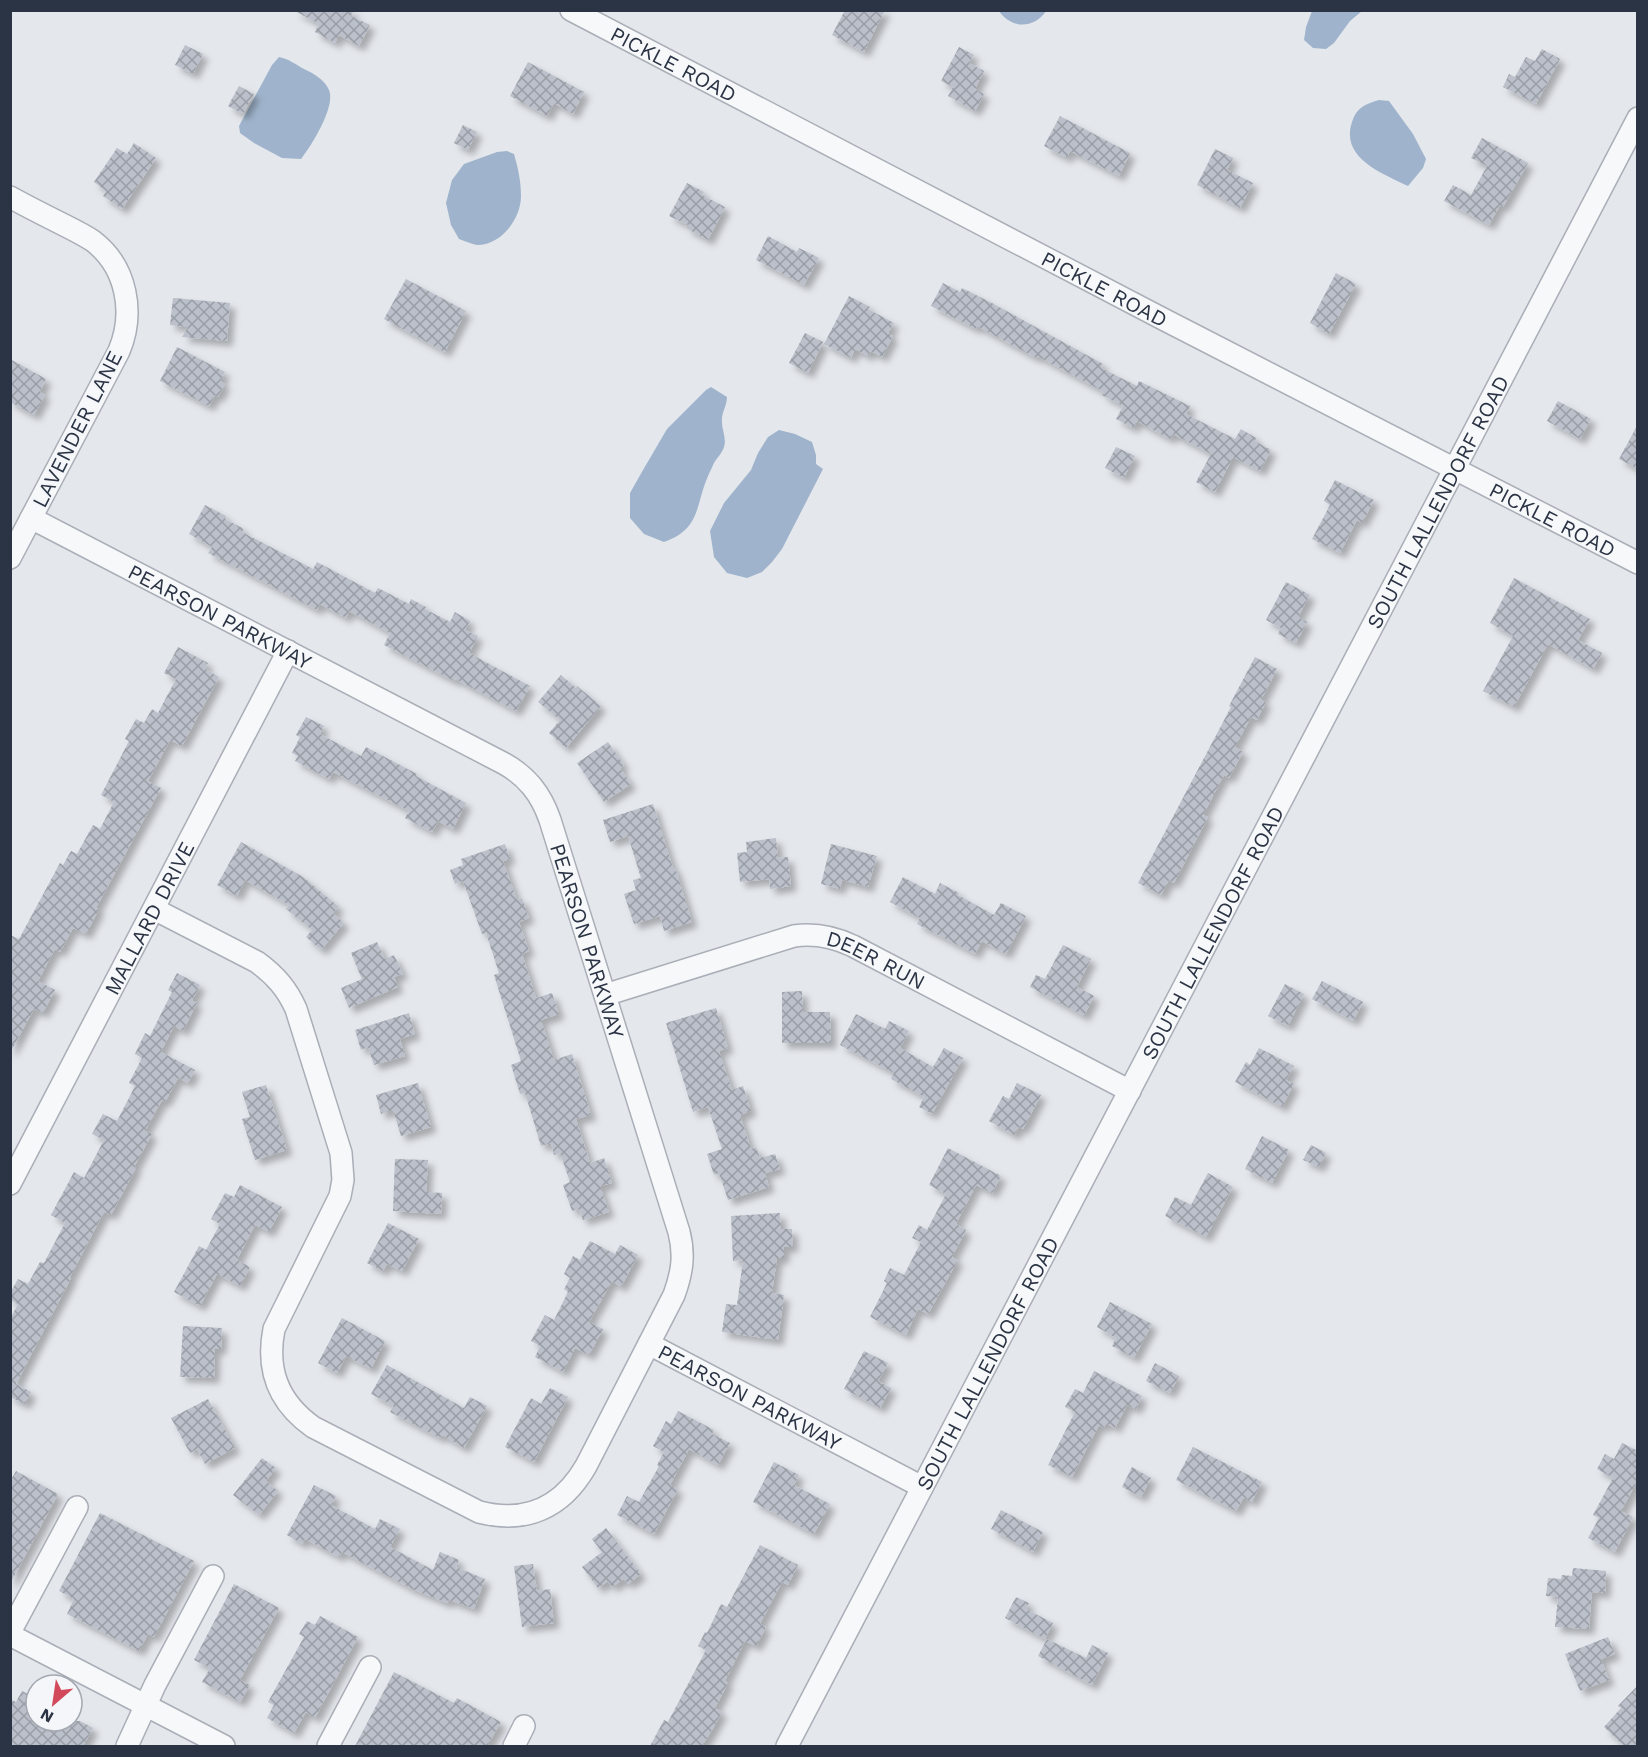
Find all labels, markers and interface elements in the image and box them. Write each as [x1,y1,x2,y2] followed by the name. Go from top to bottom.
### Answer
[607,21,741,107] street label: PICKLE ROAD
[1038,245,1172,332] street label: PICKLE ROAD
[27,346,127,512] street label: LAVENDER LANE
[1361,371,1514,633] street label: SOUTH LALLENDORF ROAD
[1485,476,1620,562] street label: PICKLE ROAD
[124,558,316,674] street label: PEARSON PARKWAY
[1136,802,1289,1063] street label: SOUTH LALLENDORF ROAD
[98,837,199,999] street label: MALLARD DRIVE
[546,840,630,1041] street label: PEARSON PARKWAY
[824,925,930,994] street label: DEER RUN
[911,1232,1064,1494] street label: SOUTH LALLENDORF ROAD
[654,1339,846,1455] street label: PEARSON PARKWAY
[24,1673,84,1733] north arrow
[37,1704,57,1727] text: N

